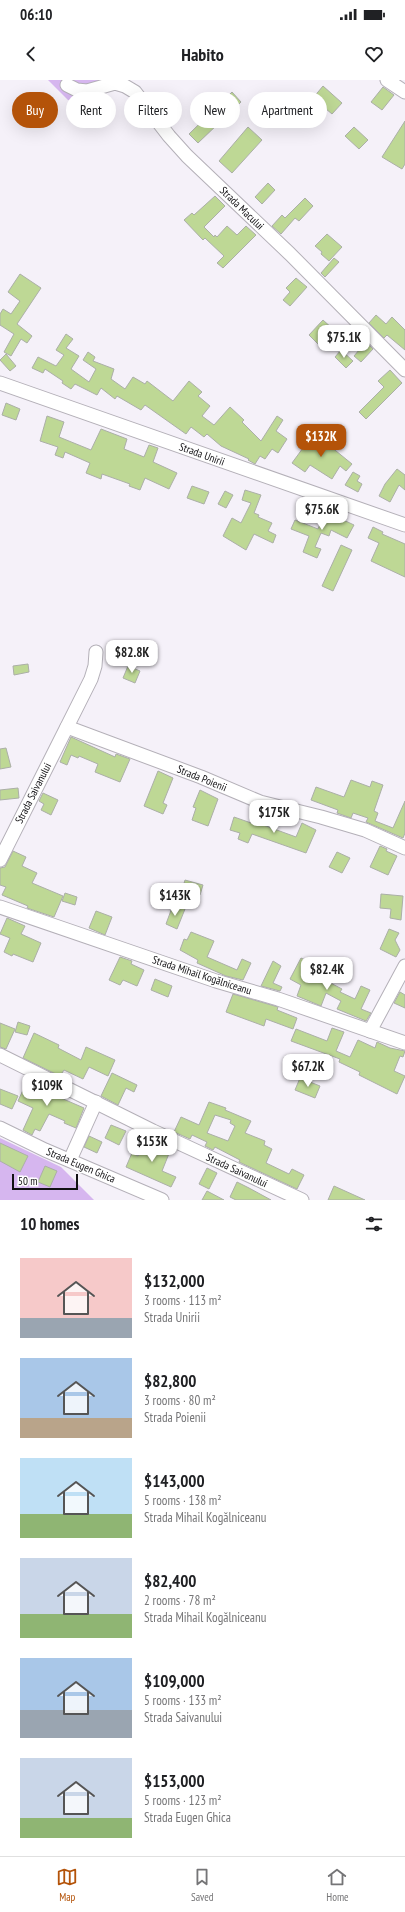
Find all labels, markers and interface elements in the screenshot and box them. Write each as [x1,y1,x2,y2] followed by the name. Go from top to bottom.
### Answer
[20,5,52,24] text: 06:10
[20,43,42,65] icon: back
[181,43,224,66] text: Habito
[363,43,385,65] icon: heart
[12,92,58,128] chip: Buy
[66,92,116,128] chip: Rent
[124,92,182,128] chip: Filters
[190,92,240,128] chip: New
[248,92,327,128] chip: Apartment
[217,183,267,233] street label: Strada Macului
[311,325,377,359] pin: $75.1K
[327,329,361,346] text: $75.1K
[293,424,349,458] pin: $132K
[305,428,337,445] text: $132K
[177,439,227,469] street label: Strada Unirii
[289,497,355,531] pin: $75.6K
[305,501,339,518] text: $75.6K
[99,640,165,674] pin: $82.8K
[115,644,149,661] text: $82.8K
[12,760,54,826] street label: Strada Saivanului
[175,762,229,794] street label: Strada Poienii
[246,800,302,834] pin: $175K
[258,804,290,821] text: $175K
[147,883,203,917] pin: $143K
[159,887,191,904] text: $143K
[151,952,254,998] street label: Strada Mihail Kogălniceanu
[294,957,360,991] pin: $82.4K
[310,961,344,978] text: $82.4K
[275,1054,341,1088] pin: $67.2K
[291,1058,325,1075] text: $67.2K
[19,1073,75,1107] pin: $109K
[31,1077,63,1094] text: $109K
[124,1129,180,1163] pin: $153K
[136,1133,168,1150] text: $153K
[44,1144,118,1186] street label: Strada Eugen Ghica
[204,1150,270,1190] street label: Strada Saivanului
[12,1172,78,1191] scale bar
[18,1174,37,1188] text: 50 m
[20,1213,79,1235] text: 10 homes
[363,1213,385,1235] icon: filters
[144,1270,205,1292] text: $132,000
[52,1274,100,1322] icon: home
[144,1292,222,1309] text: 3 rooms · 113 m²
[144,1309,200,1326] text: Strada Unirii
[144,1370,196,1392] text: $82,800
[52,1374,100,1422] icon: home
[144,1392,216,1409] text: 3 rooms · 80 m²
[144,1409,206,1426] text: Strada Poienii
[144,1470,205,1492] text: $143,000
[52,1474,100,1522] icon: home
[144,1492,222,1509] text: 5 rooms · 138 m²
[144,1509,266,1526] text: Strada Mihail Kogălniceanu
[144,1570,196,1592] text: $82,400
[52,1574,100,1622] icon: home
[144,1592,216,1609] text: 2 rooms · 78 m²
[144,1609,266,1626] text: Strada Mihail Kogălniceanu
[144,1670,205,1692] text: $109,000
[52,1674,100,1722] icon: home
[144,1692,222,1709] text: 5 rooms · 133 m²
[144,1709,222,1726] text: Strada Saivanului
[144,1770,205,1792] text: $153,000
[52,1774,100,1822] icon: home
[144,1792,222,1809] text: 5 rooms · 123 m²
[144,1809,231,1826] text: Strada Eugen Ghica
[56,1866,78,1904] tab: Map
[191,1866,214,1904] tab: Saved
[326,1866,349,1904] tab: Home

